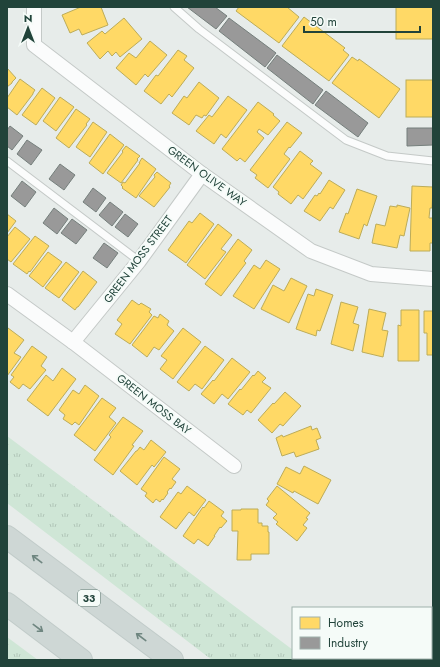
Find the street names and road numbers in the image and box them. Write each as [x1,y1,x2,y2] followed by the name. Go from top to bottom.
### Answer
[164,142,250,211] street label: GREEN OLIVE WAY
[100,212,176,306] street label: GREEN MOSS STREET
[114,370,195,439] street label: GREEN MOSS BAY
[78,590,100,606] road number: 33

